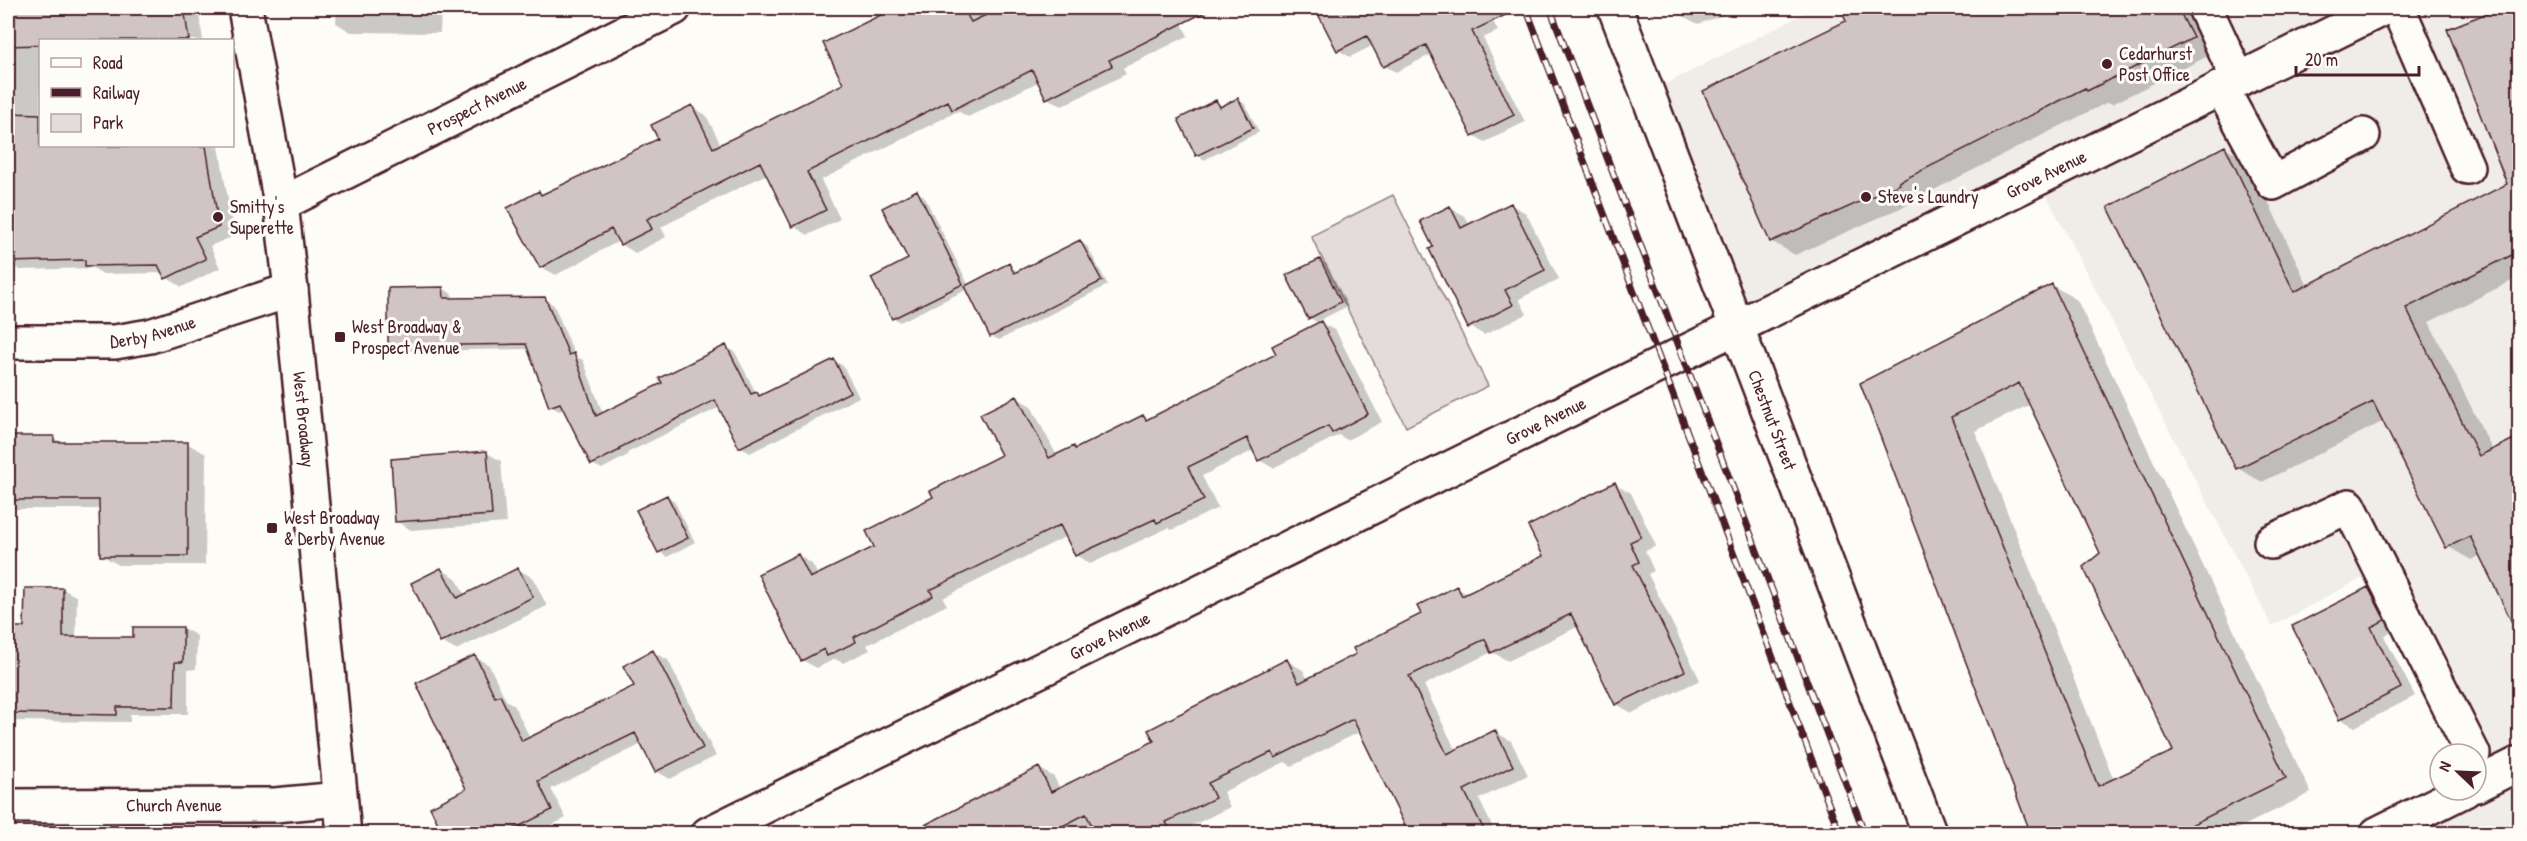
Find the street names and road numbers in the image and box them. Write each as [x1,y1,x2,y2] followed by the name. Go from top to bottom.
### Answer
[423,71,531,141] street label: Prospect Avenue
[2002,144,2091,204] street label: Grove Avenue
[110,309,199,354] street label: Derby Avenue
[1742,366,1803,474] street label: Chestnut Street
[287,370,321,469] street label: West Broadway
[1501,390,1590,451] street label: Grove Avenue
[1065,605,1154,666] street label: Grove Avenue
[126,792,222,818] street label: Church Avenue

